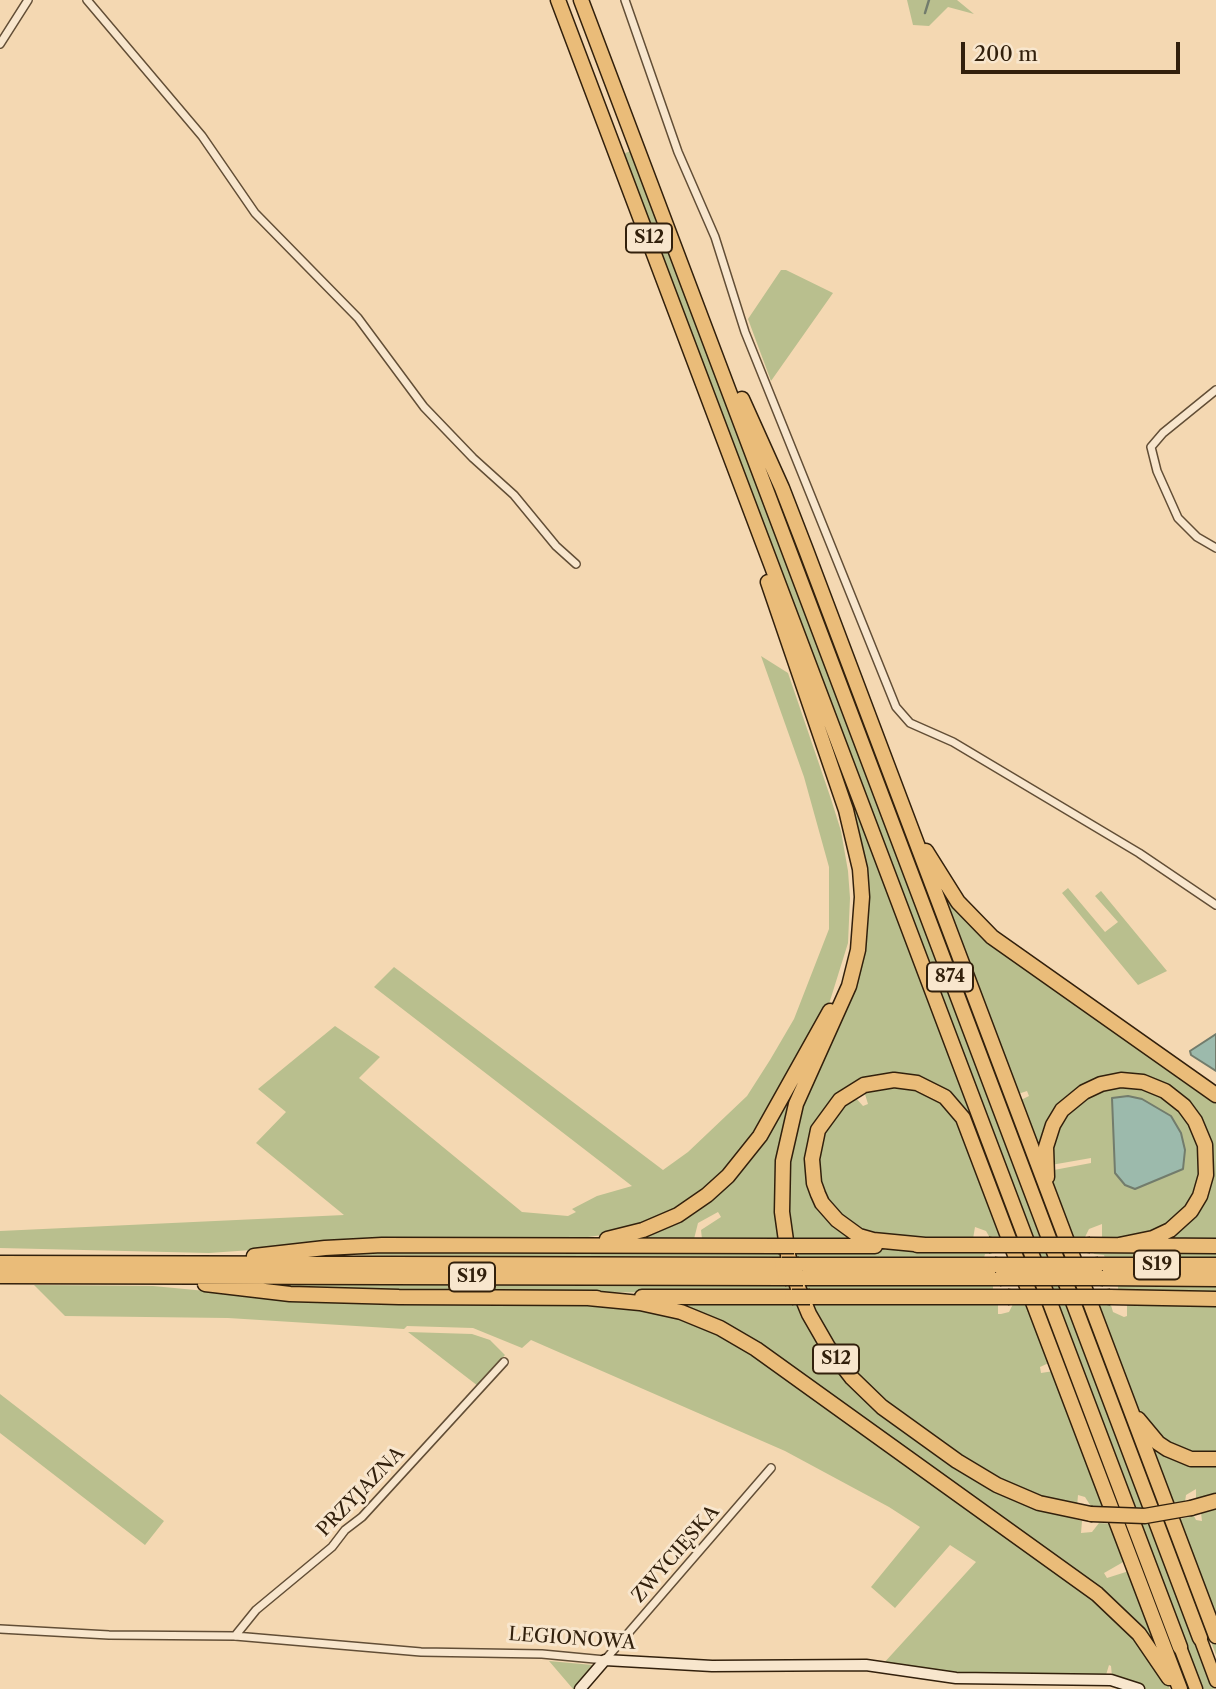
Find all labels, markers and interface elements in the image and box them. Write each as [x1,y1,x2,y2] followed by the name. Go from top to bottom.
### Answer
[964,28,1183,72] scale bar
[974,41,1038,66] text: 200 m
[626,224,672,252] road number: S12
[927,962,973,992] road number: 874
[1134,1250,1180,1280] road number: S19
[449,1262,495,1292] road number: S19
[813,1344,859,1374] road number: S12
[313,1442,409,1542] street label: PRZYJAZNA
[628,1501,724,1607] street label: ZWYCIĘSKA
[508,1623,636,1655] street label: LEGIONOWA

